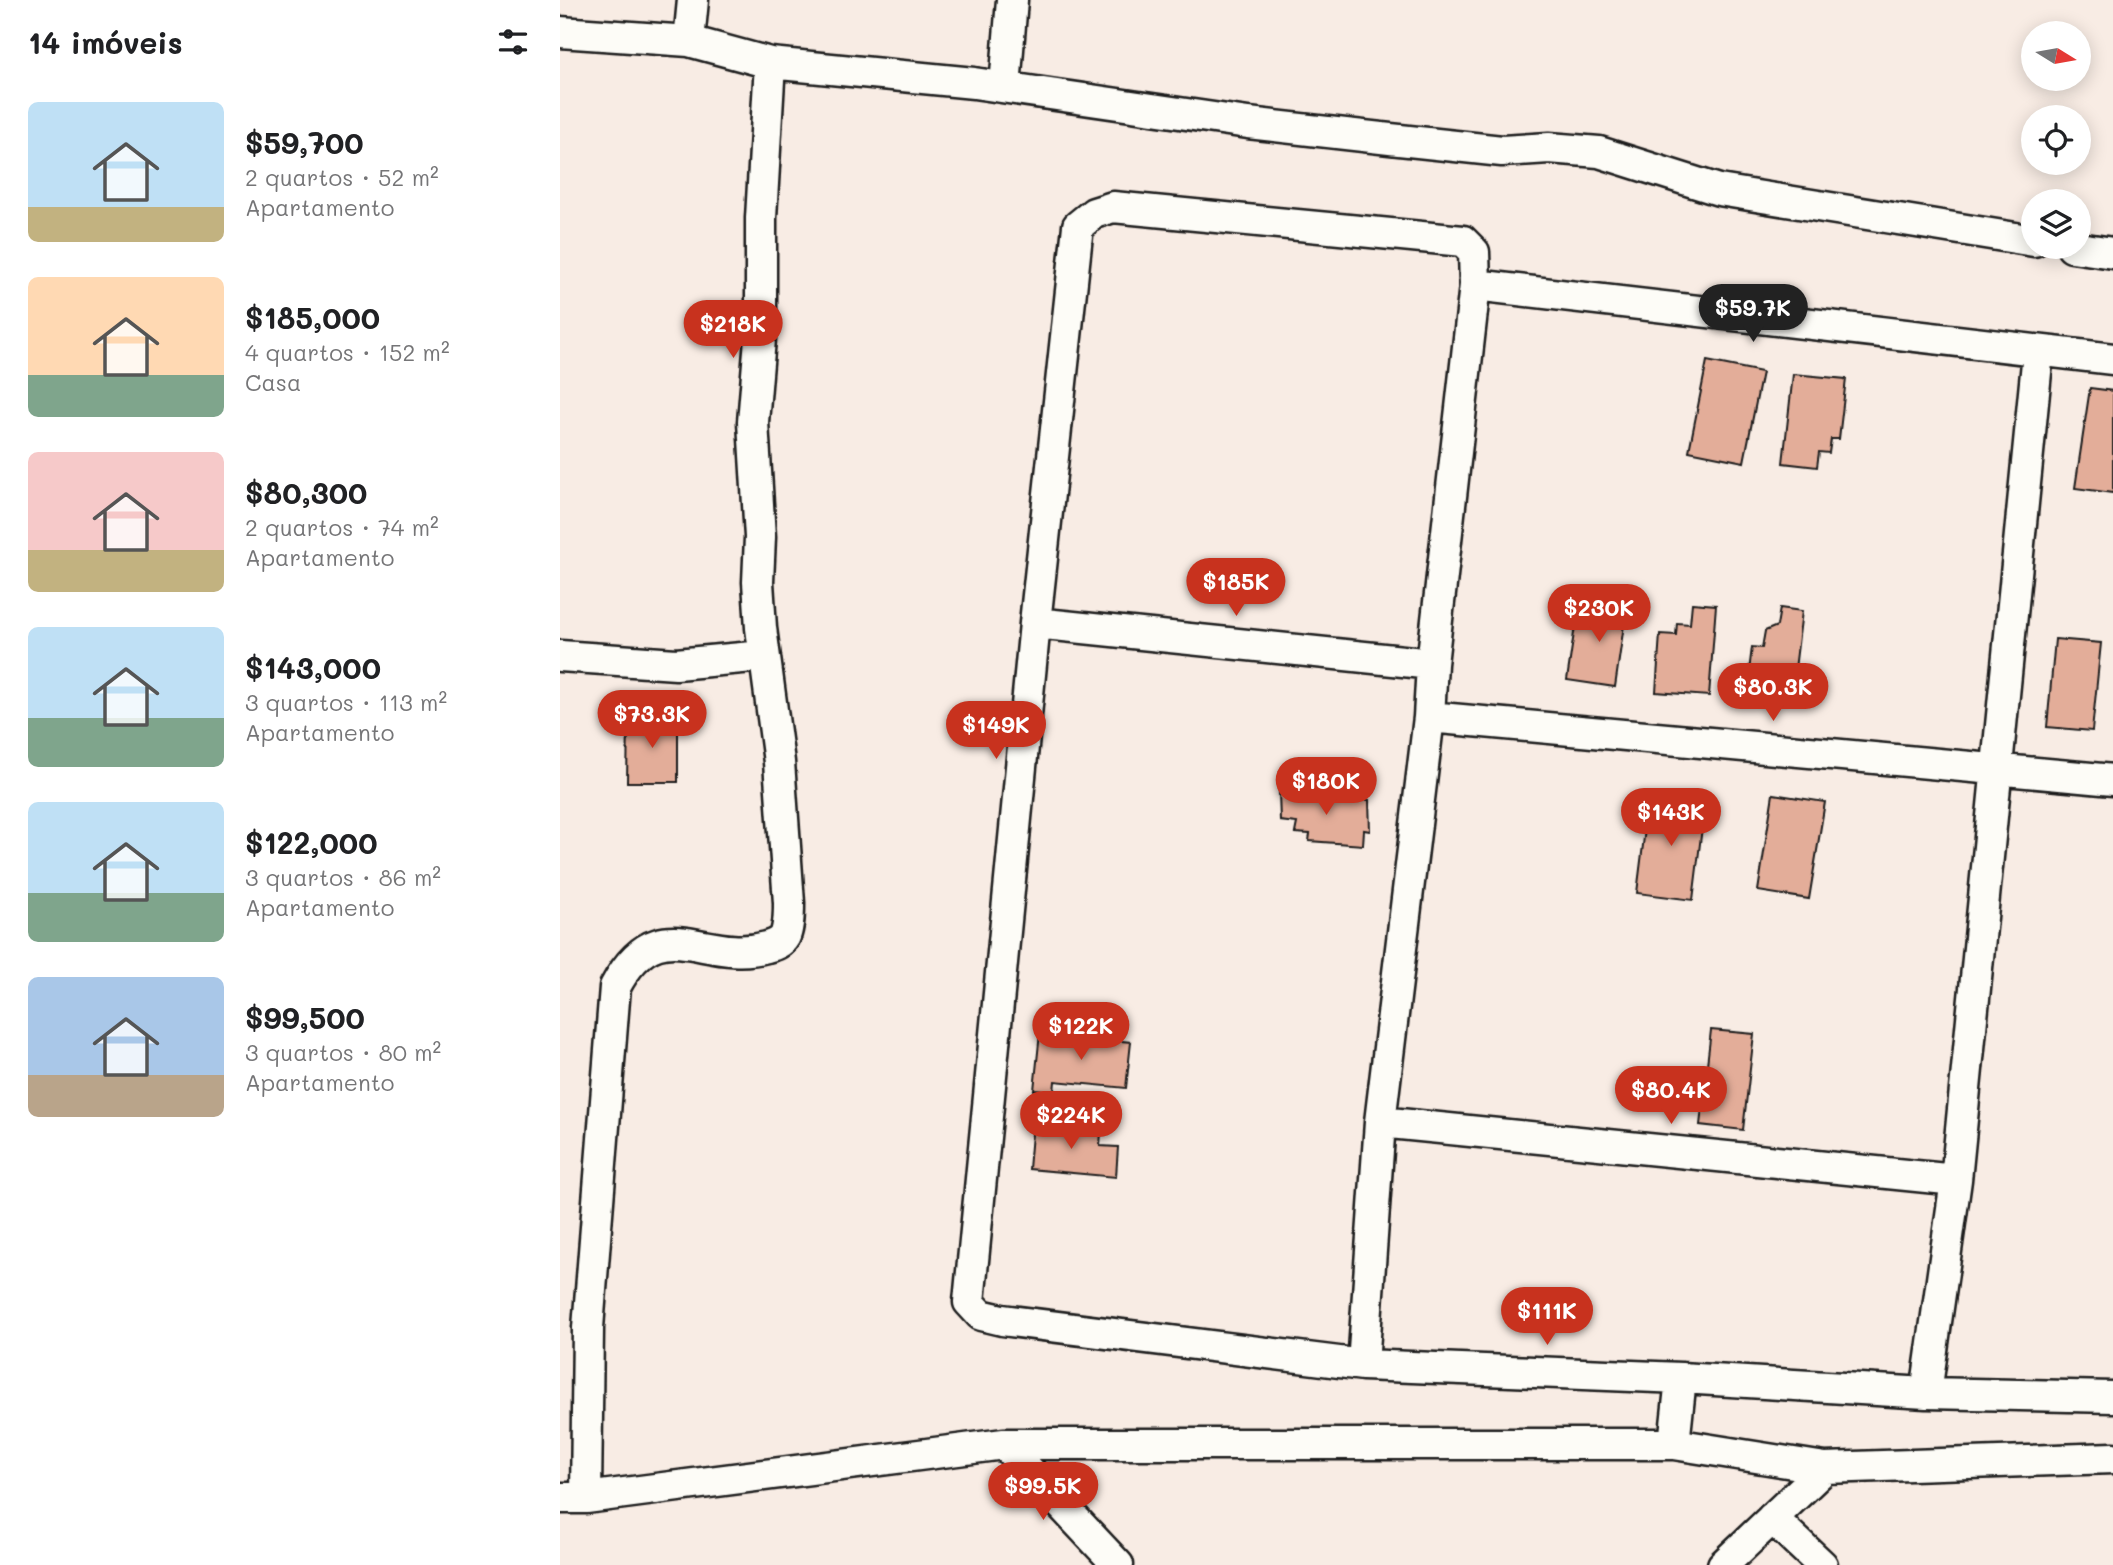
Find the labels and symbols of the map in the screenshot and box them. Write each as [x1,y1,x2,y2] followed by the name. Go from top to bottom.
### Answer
[2021,21,2091,91] north arrow
[1696,284,1810,344] pin: $59.7K
[684,300,782,360] pin: $218K
[1187,558,1285,618] pin: $185K
[1550,584,1648,644] pin: $230K
[1716,664,1830,723] pin: $80.3K
[595,690,709,750] pin: $73.3K
[947,702,1045,761] pin: $149K
[1277,758,1375,817] pin: $180K
[1622,788,1720,848] pin: $143K
[1032,1002,1130,1062] pin: $122K
[1614,1066,1728,1126] pin: $80.4K
[1022,1092,1120,1151] pin: $224K
[1498,1288,1596,1347] pin: $111K
[986,1462,1100,1522] pin: $99.5K

